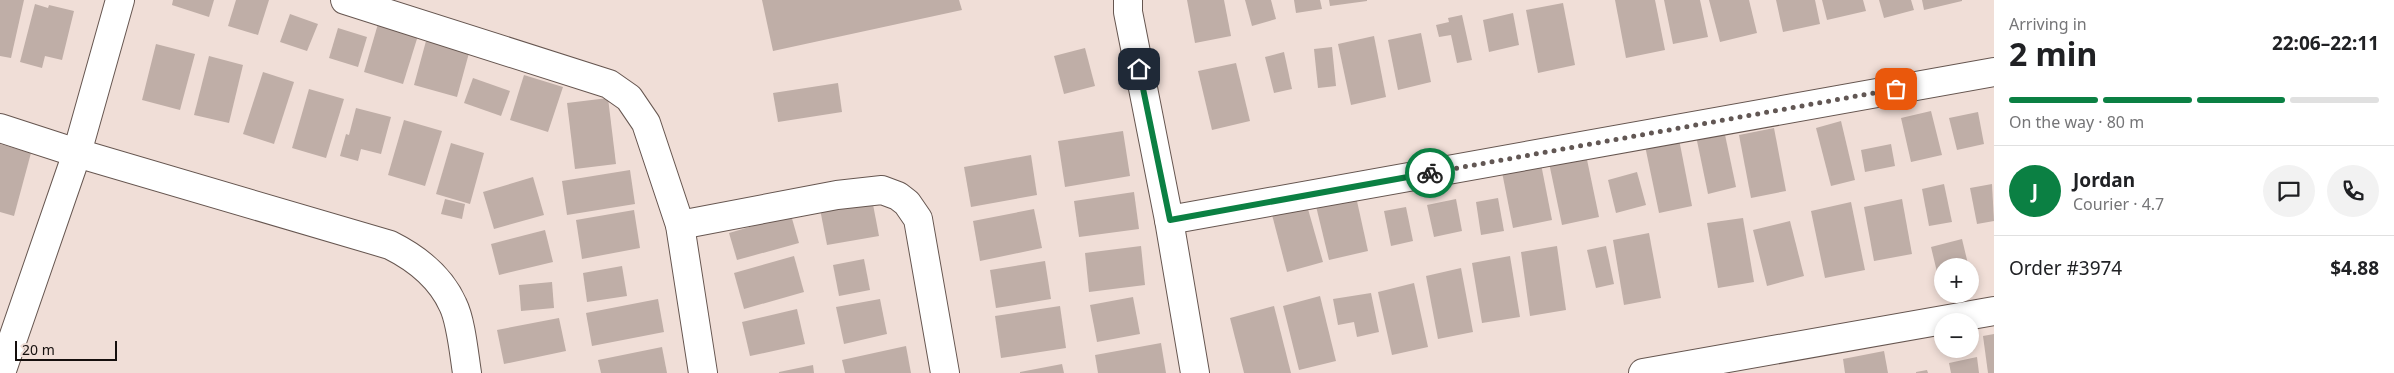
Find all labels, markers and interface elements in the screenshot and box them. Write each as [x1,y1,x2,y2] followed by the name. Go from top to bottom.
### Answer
[2009,13,2087,35] text: Arriving in
[2272,30,2379,56] text: 22:06–22:11
[2009,32,2097,75] text: 2 min
[1118,48,1160,90] pin
[1125,55,1153,83] icon: home
[1875,68,1917,110] pin
[1882,75,1910,103] icon: bag
[2009,111,2144,133] text: On the way · 80 m
[1405,148,1455,198] courier
[1416,159,1444,187] icon: bike
[2263,165,2315,217] button: chat
[2327,165,2379,217] button: phone
[2073,167,2135,193] text: Jordan
[2032,178,2038,204] text: J
[2073,193,2164,215] text: Courier · 4.7
[2009,255,2122,281] text: Order #3974
[2330,255,2379,281] text: $4.88
[1934,258,1979,358] map controls
[1934,258,1979,303] button: +
[1934,313,1979,358] button: −
[15,338,118,361] scale bar
[22,340,55,359] text: 20 m

